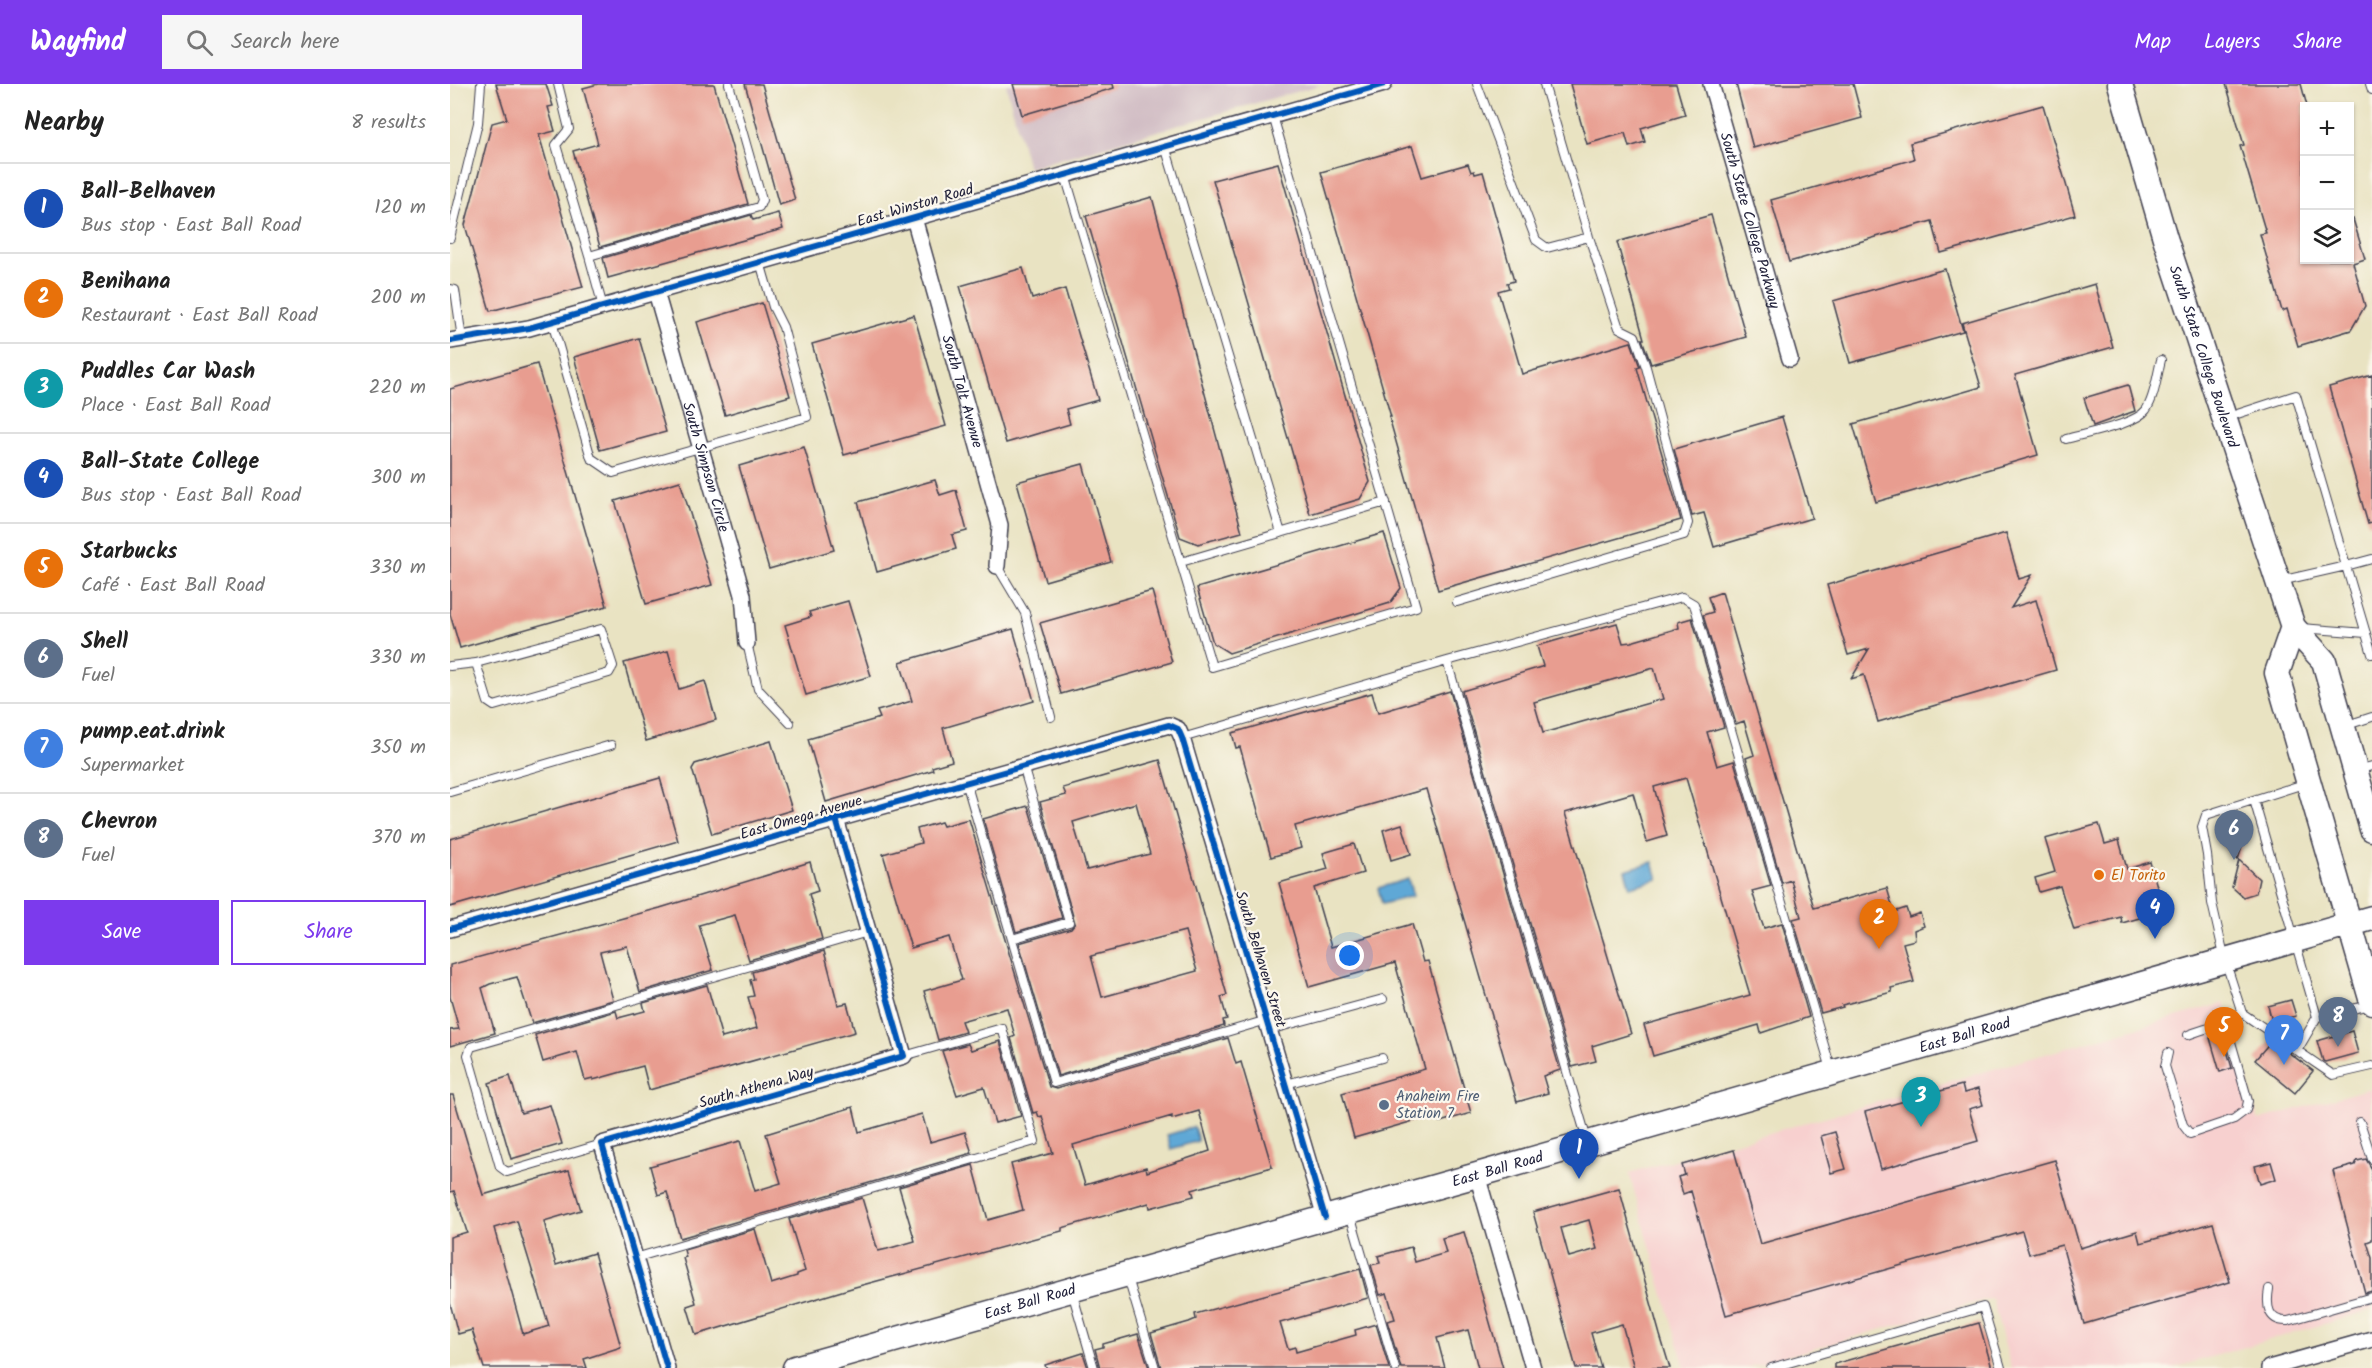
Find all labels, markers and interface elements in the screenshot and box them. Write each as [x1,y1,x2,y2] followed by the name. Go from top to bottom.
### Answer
[162,15,582,69] search box
[30,20,126,65] text: Wayfind
[231,25,339,60] text: Search here
[183,26,216,59] icon: search
[2134,26,2171,59] text: Map
[2204,26,2260,59] text: Layers
[2293,26,2342,59] text: Share
[24,102,104,144] text: Nearby
[2300,102,2354,264] map controls
[2300,102,2354,156] button: +
[351,107,426,139] text: 8 results
[1713,130,1786,313] street label: South State College Parkway
[2300,156,2354,210] button: −
[81,175,215,210] text: Ball-Belhaven
[854,178,977,234] street label: East Winston Road
[40,192,47,224] text: 1
[374,192,426,224] text: 120 m
[81,210,301,242] text: Bus stop · East Ball Road
[2300,210,2354,264] button: layers
[2162,262,2244,452] street label: South State College Boulevard
[81,265,170,300] text: Benihana
[38,282,49,314] text: 2
[370,282,426,314] text: 200 m
[81,300,318,332] text: Restaurant · East Ball Road
[934,332,989,451] street label: South Talt Avenue
[81,355,255,390] text: Puddles Car Wash
[38,372,49,404] text: 3
[369,372,426,404] text: 220 m
[81,390,270,422] text: Place · East Ball Road
[675,399,735,535] street label: South Simpson Circle
[81,445,259,480] text: Ball-State College
[38,462,49,494] text: 4
[371,462,426,494] text: 300 m
[81,480,301,512] text: Bus stop · East Ball Road
[81,535,177,570] text: Starbucks
[38,552,49,584] text: 5
[369,552,426,584] text: 330 m
[81,570,265,602] text: Café · East Ball Road
[81,625,128,660] text: Shell
[38,642,49,674] text: 6
[369,642,426,674] text: 330 m
[81,660,115,692] text: Fuel
[81,715,224,750] text: pump.eat.drink
[39,732,48,764] text: 7
[370,732,426,764] text: 350 m
[81,750,184,782] text: Supermarket
[737,789,865,847] street label: East Omega Avenue
[81,805,157,840] text: Chevron
[2214,810,2254,860] pin: 6
[38,822,49,854] text: 8
[371,822,426,854] text: 370 m
[81,840,115,872] text: Fuel
[2111,864,2166,888] place label: El Torito
[2092,868,2106,882] marker: El Torito
[1228,888,1292,1031] street label: South Belhaven Street
[2136,890,2174,939] pin: 4
[24,900,219,965] button: Save
[231,900,426,965] button: Share
[1860,900,1898,949] pin: 2
[1335,941,1364,970] your location
[2318,998,2358,1047] pin: 8
[2204,1008,2244,1057] pin: 5
[1916,1011,2014,1060] street label: East Ball Road
[2264,1016,2304,1065] pin: 7
[696,1060,817,1116] street label: South Athena Way
[1902,1078,1940,1127] pin: 3
[1396,1085,1480,1126] place label: Anaheim Fire Station 7
[1377,1098,1391,1112] marker: Anaheim Fire Station 7
[1560,1130,1598,1179] pin: 1
[1449,1145,1547,1195] street label: East Ball Road
[981,1278,1079,1327] street label: East Ball Road

